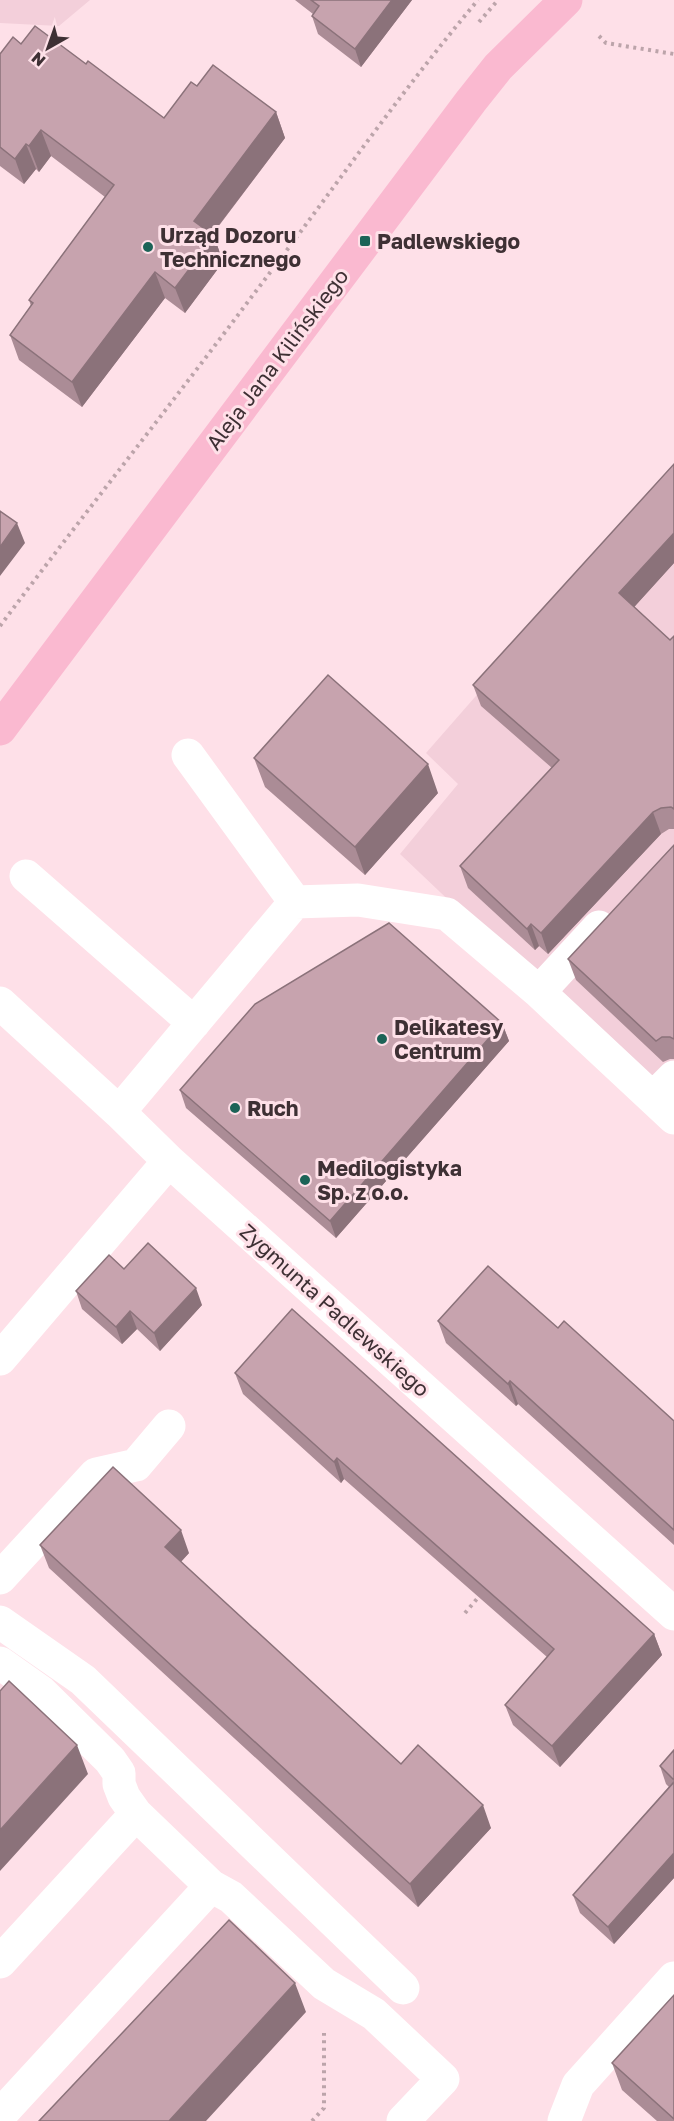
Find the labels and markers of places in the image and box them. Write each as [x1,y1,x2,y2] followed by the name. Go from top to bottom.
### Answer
[160,222,301,272] place label: Urząd Dozoru Technicznego
[377,228,520,254] place label: Padlewskiego
[358,234,372,248] marker: Padlewskiego
[141,240,155,254] marker: Urząd Dozoru Technicznego
[394,1014,504,1064] place label: Delikatesy Centrum
[375,1032,389,1046] marker: Delikatesy Centrum
[247,1095,299,1121] place label: Ruch
[228,1101,242,1115] marker: Ruch
[317,1155,462,1205] place label: Medilogistyka Sp. z o.o.
[298,1173,312,1187] marker: Medilogistyka Sp. z o.o.

